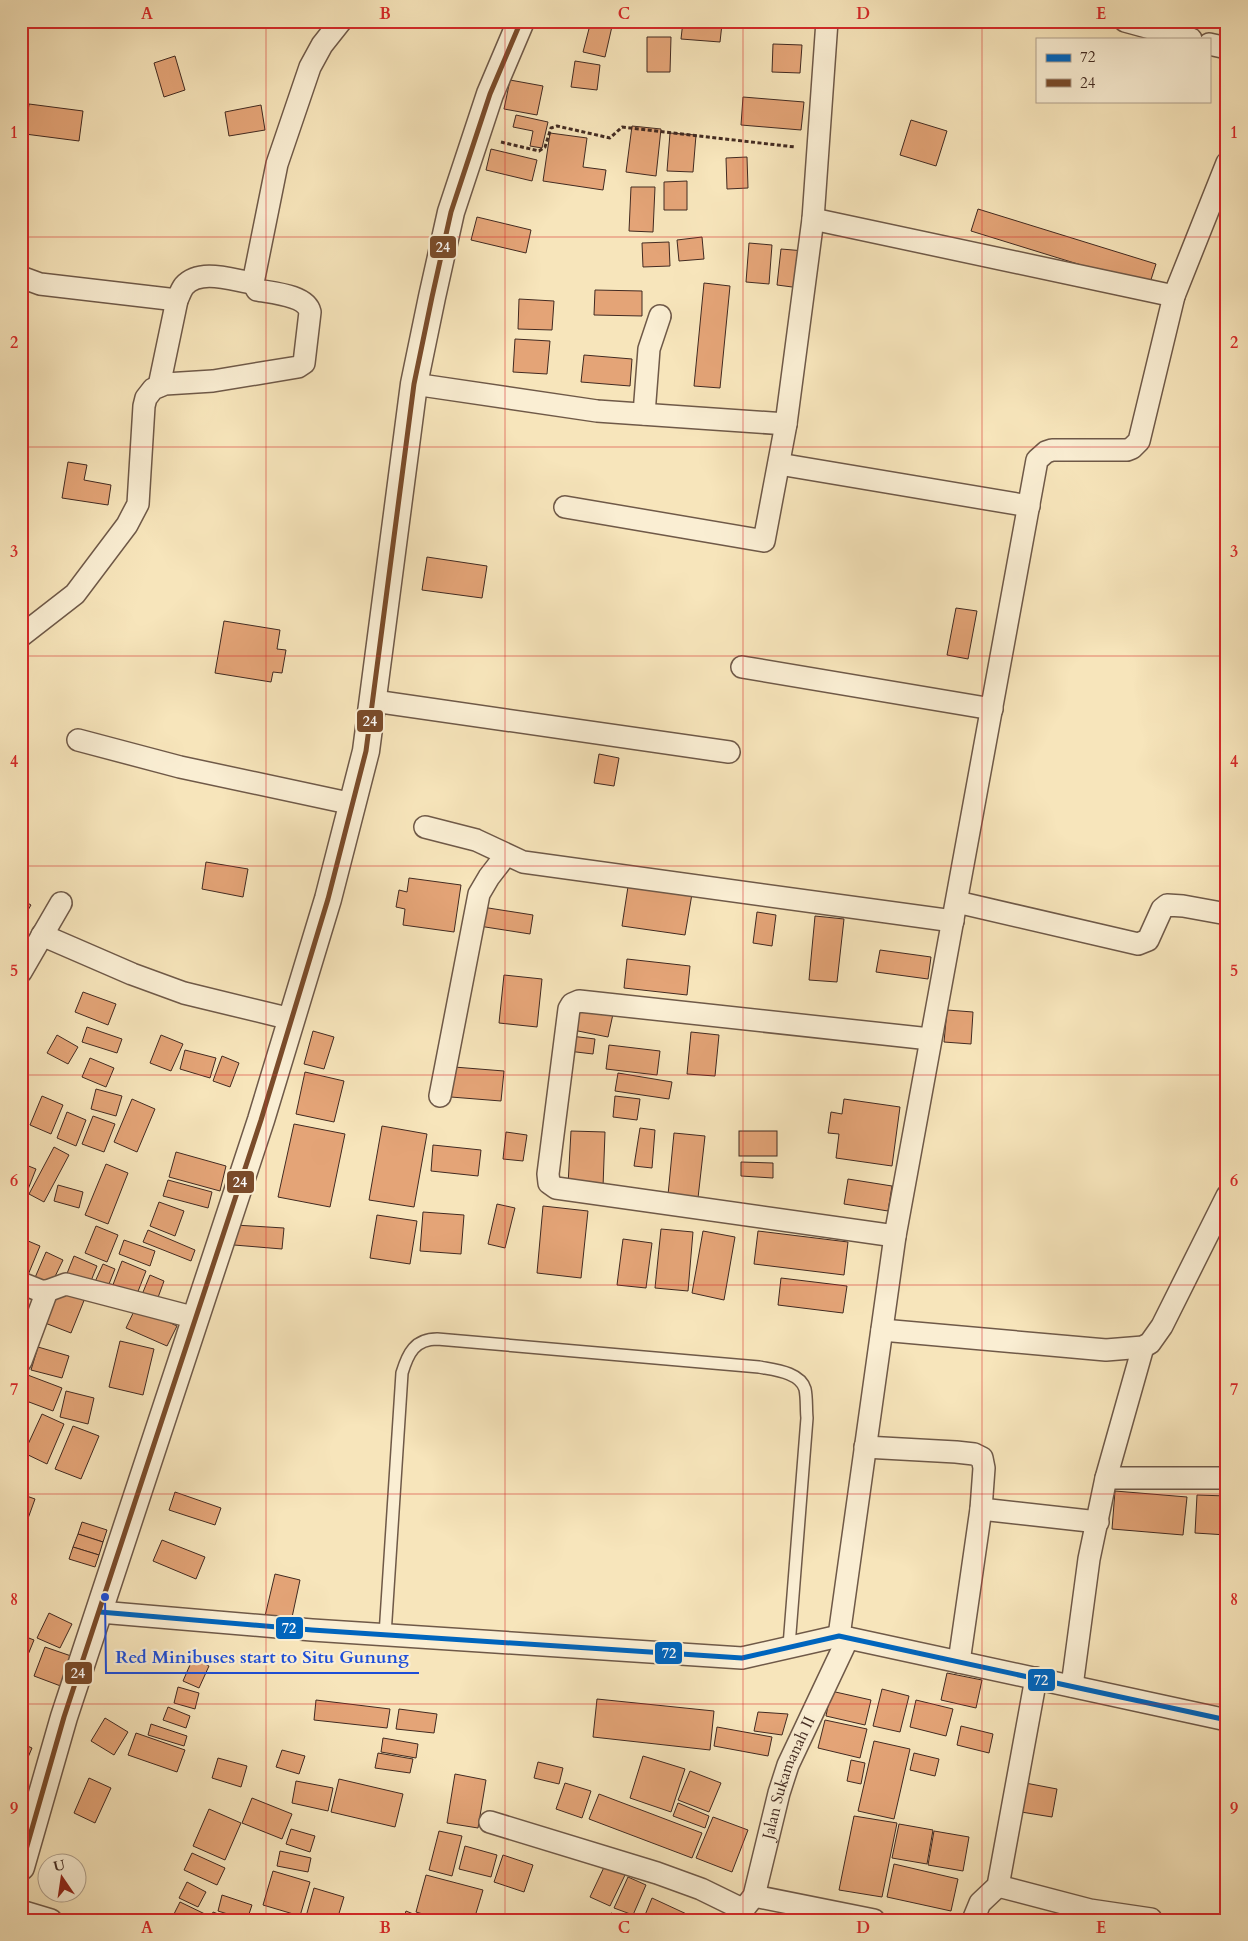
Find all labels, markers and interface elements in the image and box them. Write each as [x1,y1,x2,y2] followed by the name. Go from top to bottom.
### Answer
[141,3,153,25] text: A
[379,3,391,25] text: B
[618,3,630,25] text: C
[856,3,870,25] text: D
[1096,3,1106,25] text: E
[1036,38,1210,102] legend
[1080,47,1096,67] text: 72
[1080,73,1096,93] text: 24
[10,122,18,144] text: 1
[1230,122,1238,144] text: 1
[429,235,457,259] line badge: 24
[436,238,450,257] text: 24
[10,332,18,354] text: 2
[1230,332,1238,354] text: 2
[10,541,18,563] text: 3
[1230,541,1238,563] text: 3
[356,709,384,733] line badge: 24
[363,712,377,731] text: 24
[10,751,18,773] text: 4
[1230,751,1238,773] text: 4
[10,960,18,982] text: 5
[1230,960,1238,982] text: 5
[10,1170,18,1192] text: 6
[226,1170,255,1194] line badge: 24
[1230,1170,1238,1192] text: 6
[233,1173,247,1192] text: 24
[10,1379,18,1401] text: 7
[1230,1379,1238,1401] text: 7
[10,1589,18,1611] text: 8
[1230,1589,1238,1611] text: 8
[275,1616,304,1640] line badge: 72
[282,1619,296,1638] text: 72
[106,1640,419,1673] callout: Red Minibuses start to Situ Gunung
[654,1641,683,1665] line badge: 72
[662,1644,676,1663] text: 72
[115,1645,409,1670] text: Red Minibuses start to Situ Gunung
[64,1661,93,1685] line badge: 24
[71,1664,85,1683] text: 24
[1027,1668,1056,1692] line badge: 72
[1034,1671,1048,1690] text: 72
[757,1713,820,1844] street label: Jalan Sukamanah II
[10,1798,18,1820] text: 9
[1230,1798,1238,1820] text: 9
[38,1854,88,1904] north arrow
[51,1855,67,1876] text: U
[141,1917,153,1939] text: A
[379,1917,391,1939] text: B
[618,1917,630,1939] text: C
[856,1917,870,1939] text: D
[1096,1917,1106,1939] text: E

